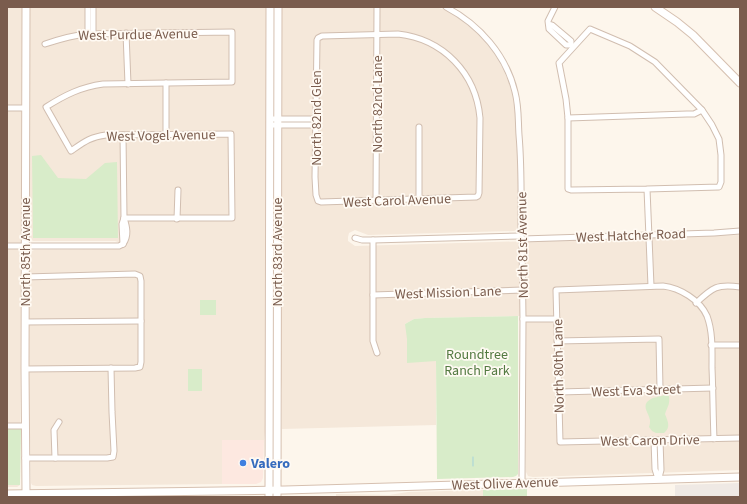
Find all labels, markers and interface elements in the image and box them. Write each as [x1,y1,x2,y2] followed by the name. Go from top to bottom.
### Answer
[78,24,198,46] street label: West Purdue Avenue
[368,55,388,153] street label: North 82nd Lane
[307,70,327,166] street label: North 82nd Glen
[106,125,216,147] street label: West Vogel Avenue
[343,189,451,213] street label: West Carol Avenue
[512,191,534,299] street label: North 81st Avenue
[268,197,288,307] street label: North 83rd Avenue
[16,198,36,306] street label: North 85th Avenue
[576,224,686,248] street label: West Hatcher Road
[395,281,502,305] street label: West Mission Lane
[548,319,570,413] street label: North 80th Lane
[444,345,510,381] park label: Roundtree Ranch Park
[591,379,681,403] street label: West Eva Street
[600,430,700,452] street label: West Caron Drive
[250,454,290,474] place label: Valero
[238,458,248,468] marker: Valero
[451,472,559,496] street label: West Olive Avenue

